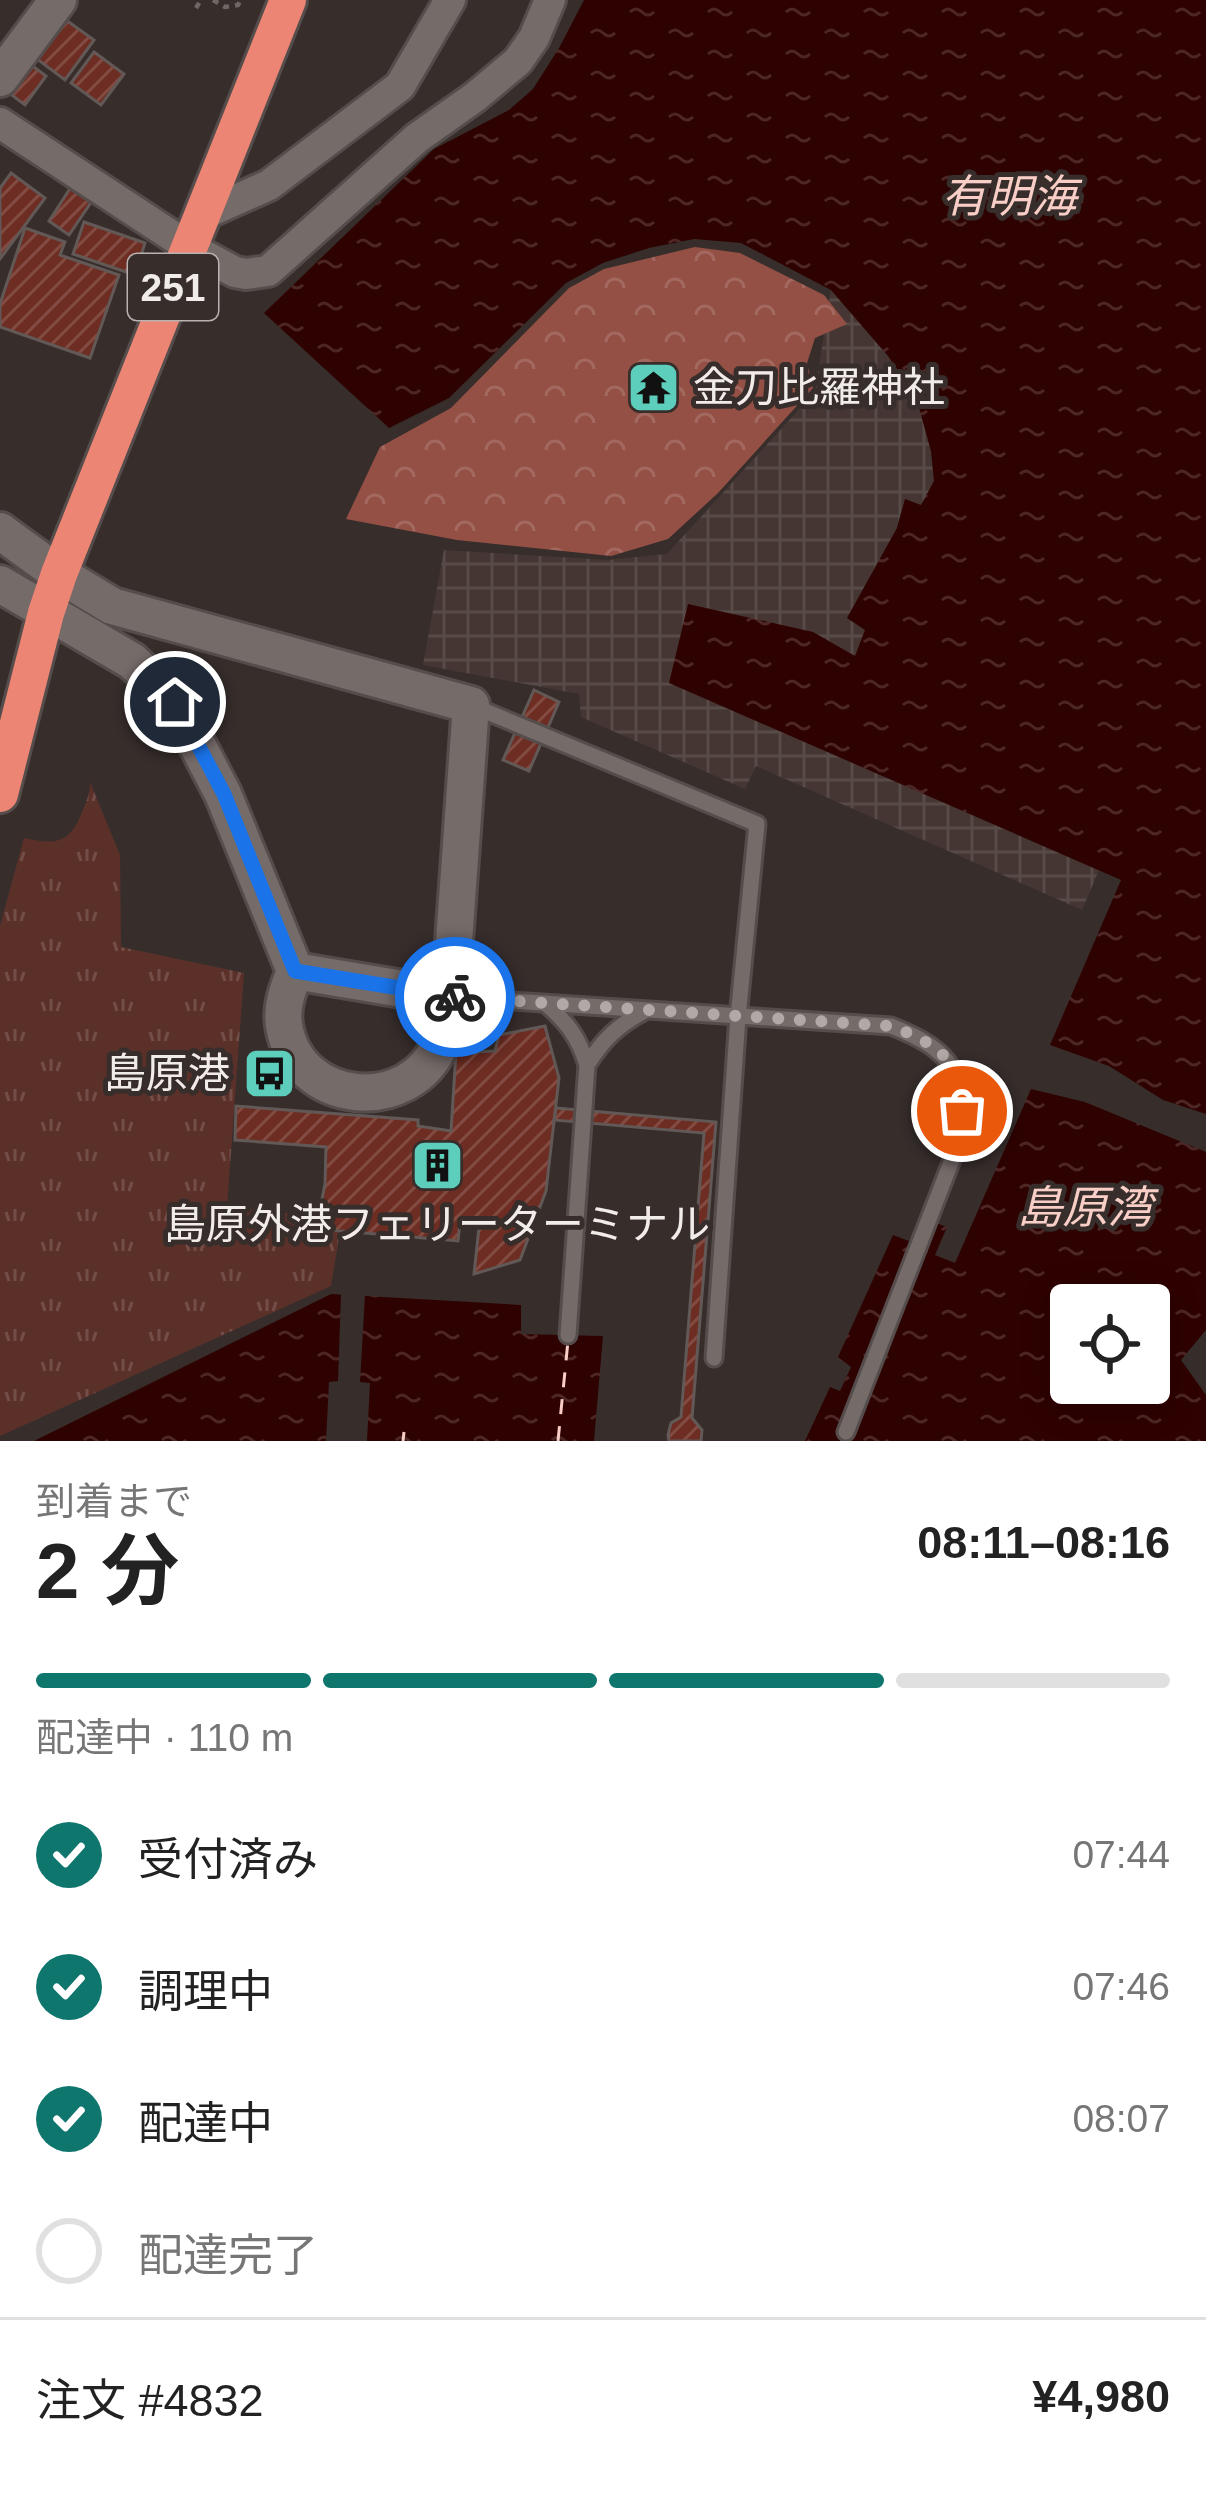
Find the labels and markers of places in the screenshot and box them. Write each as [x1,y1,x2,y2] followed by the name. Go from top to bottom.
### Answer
[626,359,682,415] temple icon: 金刀比羅神社
[693,364,945,411] place label: 金刀比羅神社
[124,651,226,753] pin
[241,1045,297,1101] bus stop icon: 島原港
[104,1050,230,1097] place label: 島原港
[911,1060,1013,1162] pin
[409,1137,465,1193] building icon: 島原外港フェリーターミナル
[164,1201,710,1248] place label: 島原外港フェリーターミナル

